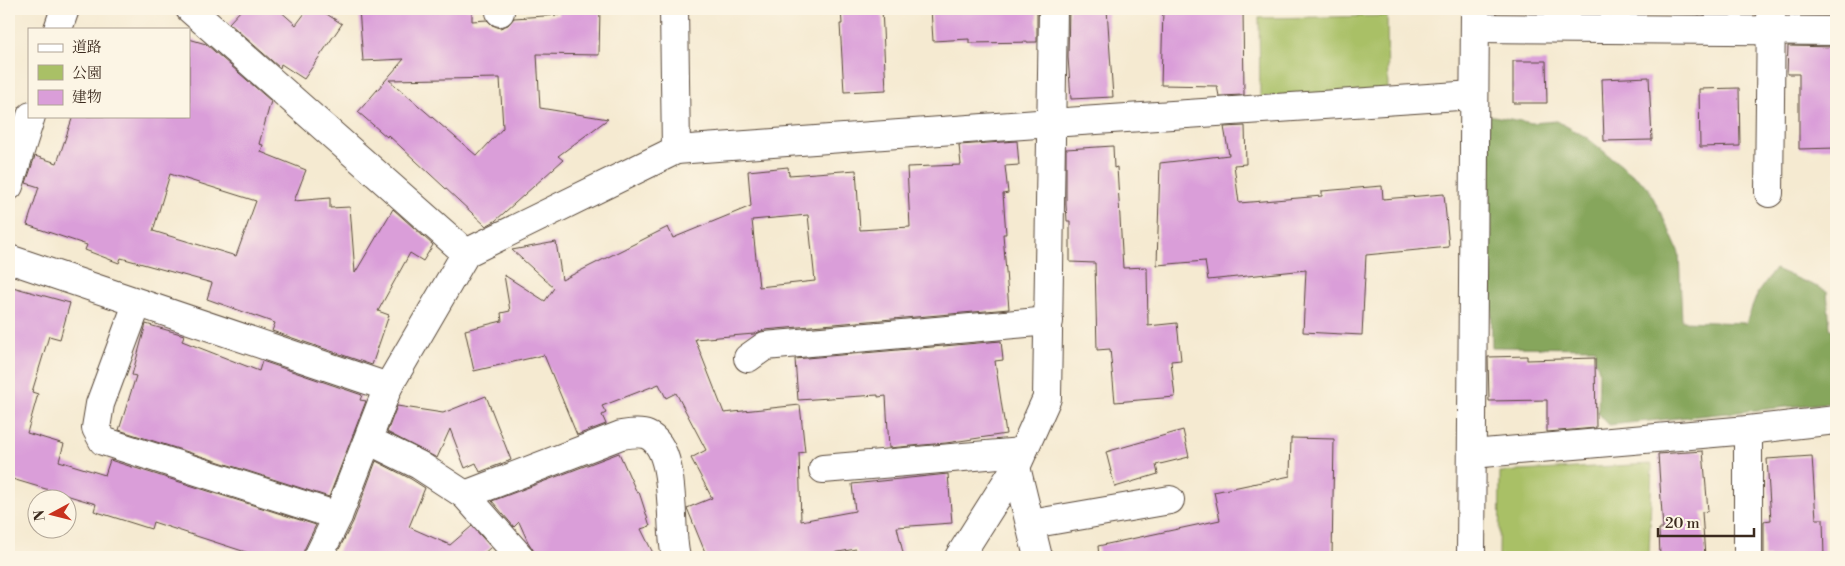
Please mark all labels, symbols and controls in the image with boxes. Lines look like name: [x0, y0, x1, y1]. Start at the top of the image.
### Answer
legend: [28, 28, 190, 118]
text: 道路: [72, 38, 102, 57]
text: 公園: [72, 64, 102, 83]
text: 建物: [72, 88, 102, 107]
north arrow: [28, 488, 78, 538]
scale bar: [1658, 506, 1754, 538]
text: N: [30, 509, 50, 522]
text: 20 m: [1665, 514, 1700, 533]

